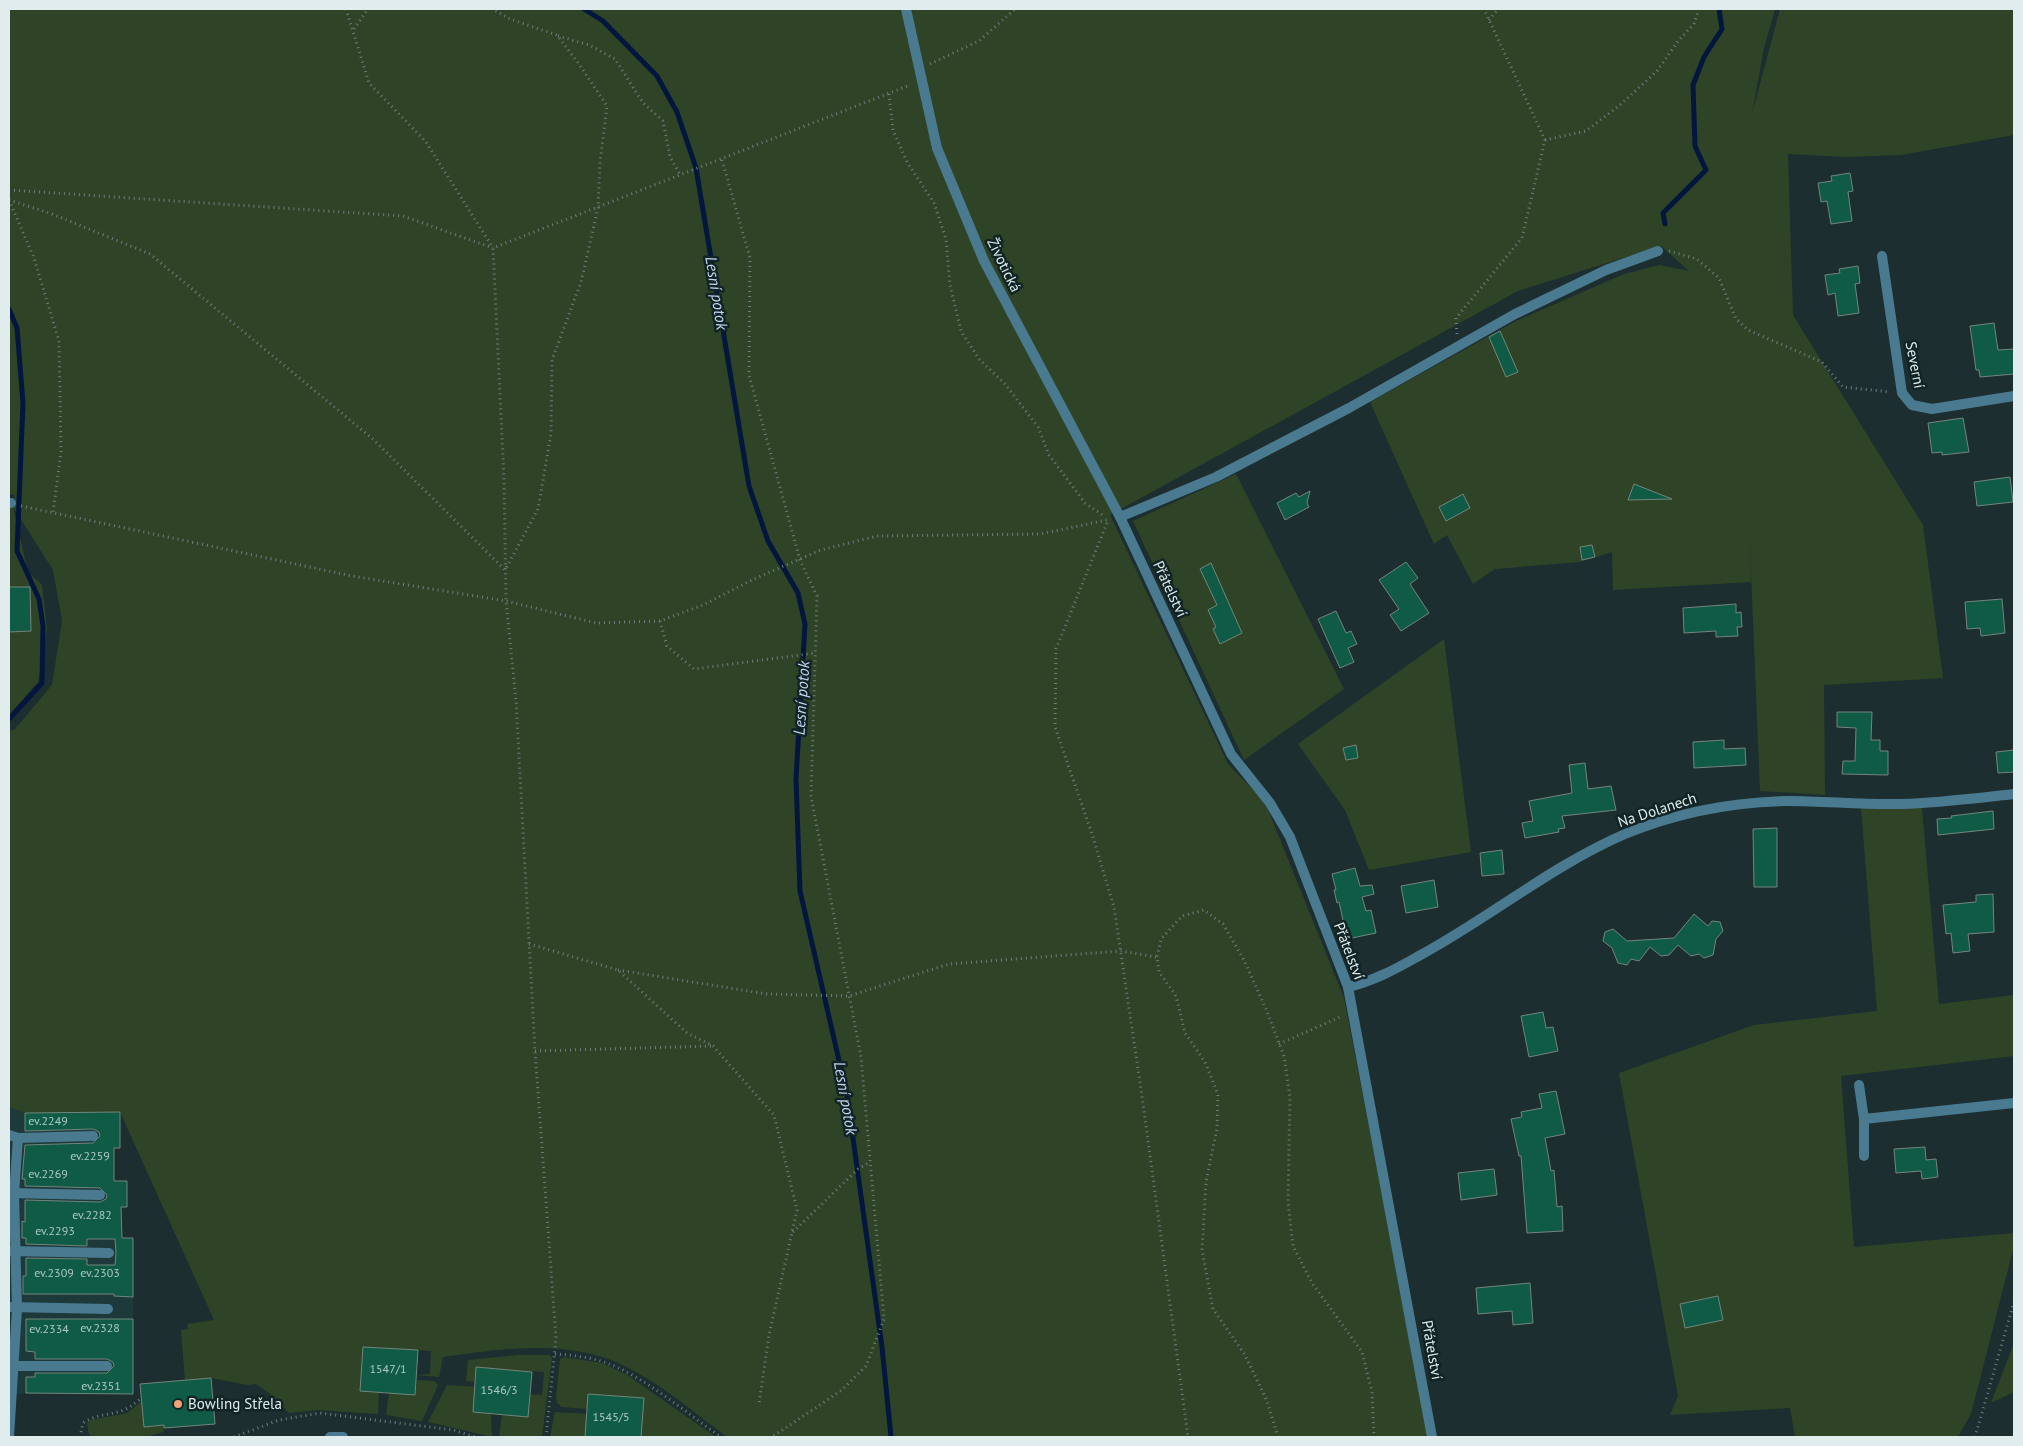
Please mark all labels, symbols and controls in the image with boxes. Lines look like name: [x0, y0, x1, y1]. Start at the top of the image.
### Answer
street label: Životická: [983, 235, 1026, 295]
water label: Lesní potok: [701, 255, 733, 332]
street label: Severní: [1902, 340, 1929, 390]
street label: Přátelství: [1149, 558, 1192, 620]
water label: Lesní potok: [788, 660, 814, 736]
street label: Na Dolanech: [1615, 788, 1699, 831]
street label: Přátelství: [1330, 919, 1369, 982]
water label: Lesní potok: [830, 1060, 862, 1137]
house number: ev.2249: [28, 1113, 68, 1128]
house number: ev.2259: [70, 1148, 110, 1163]
house number: ev.2269: [28, 1166, 68, 1181]
house number: ev.2282: [72, 1207, 112, 1222]
house number: ev.2293: [35, 1223, 75, 1238]
house number: ev.2309: [34, 1265, 74, 1280]
house number: ev.2303: [80, 1265, 120, 1280]
street label: Přátelství: [1418, 1319, 1447, 1381]
house number: ev.2328: [80, 1320, 120, 1335]
house number: ev.2334: [29, 1321, 69, 1336]
house number: 1547/1: [370, 1361, 406, 1376]
house number: ev.2351: [81, 1378, 121, 1393]
house number: 1546/3: [481, 1382, 517, 1397]
place label: Bowling Střela: [188, 1394, 282, 1413]
marker: Bowling Střela: [172, 1398, 184, 1410]
house number: 1545/5: [593, 1409, 629, 1424]

